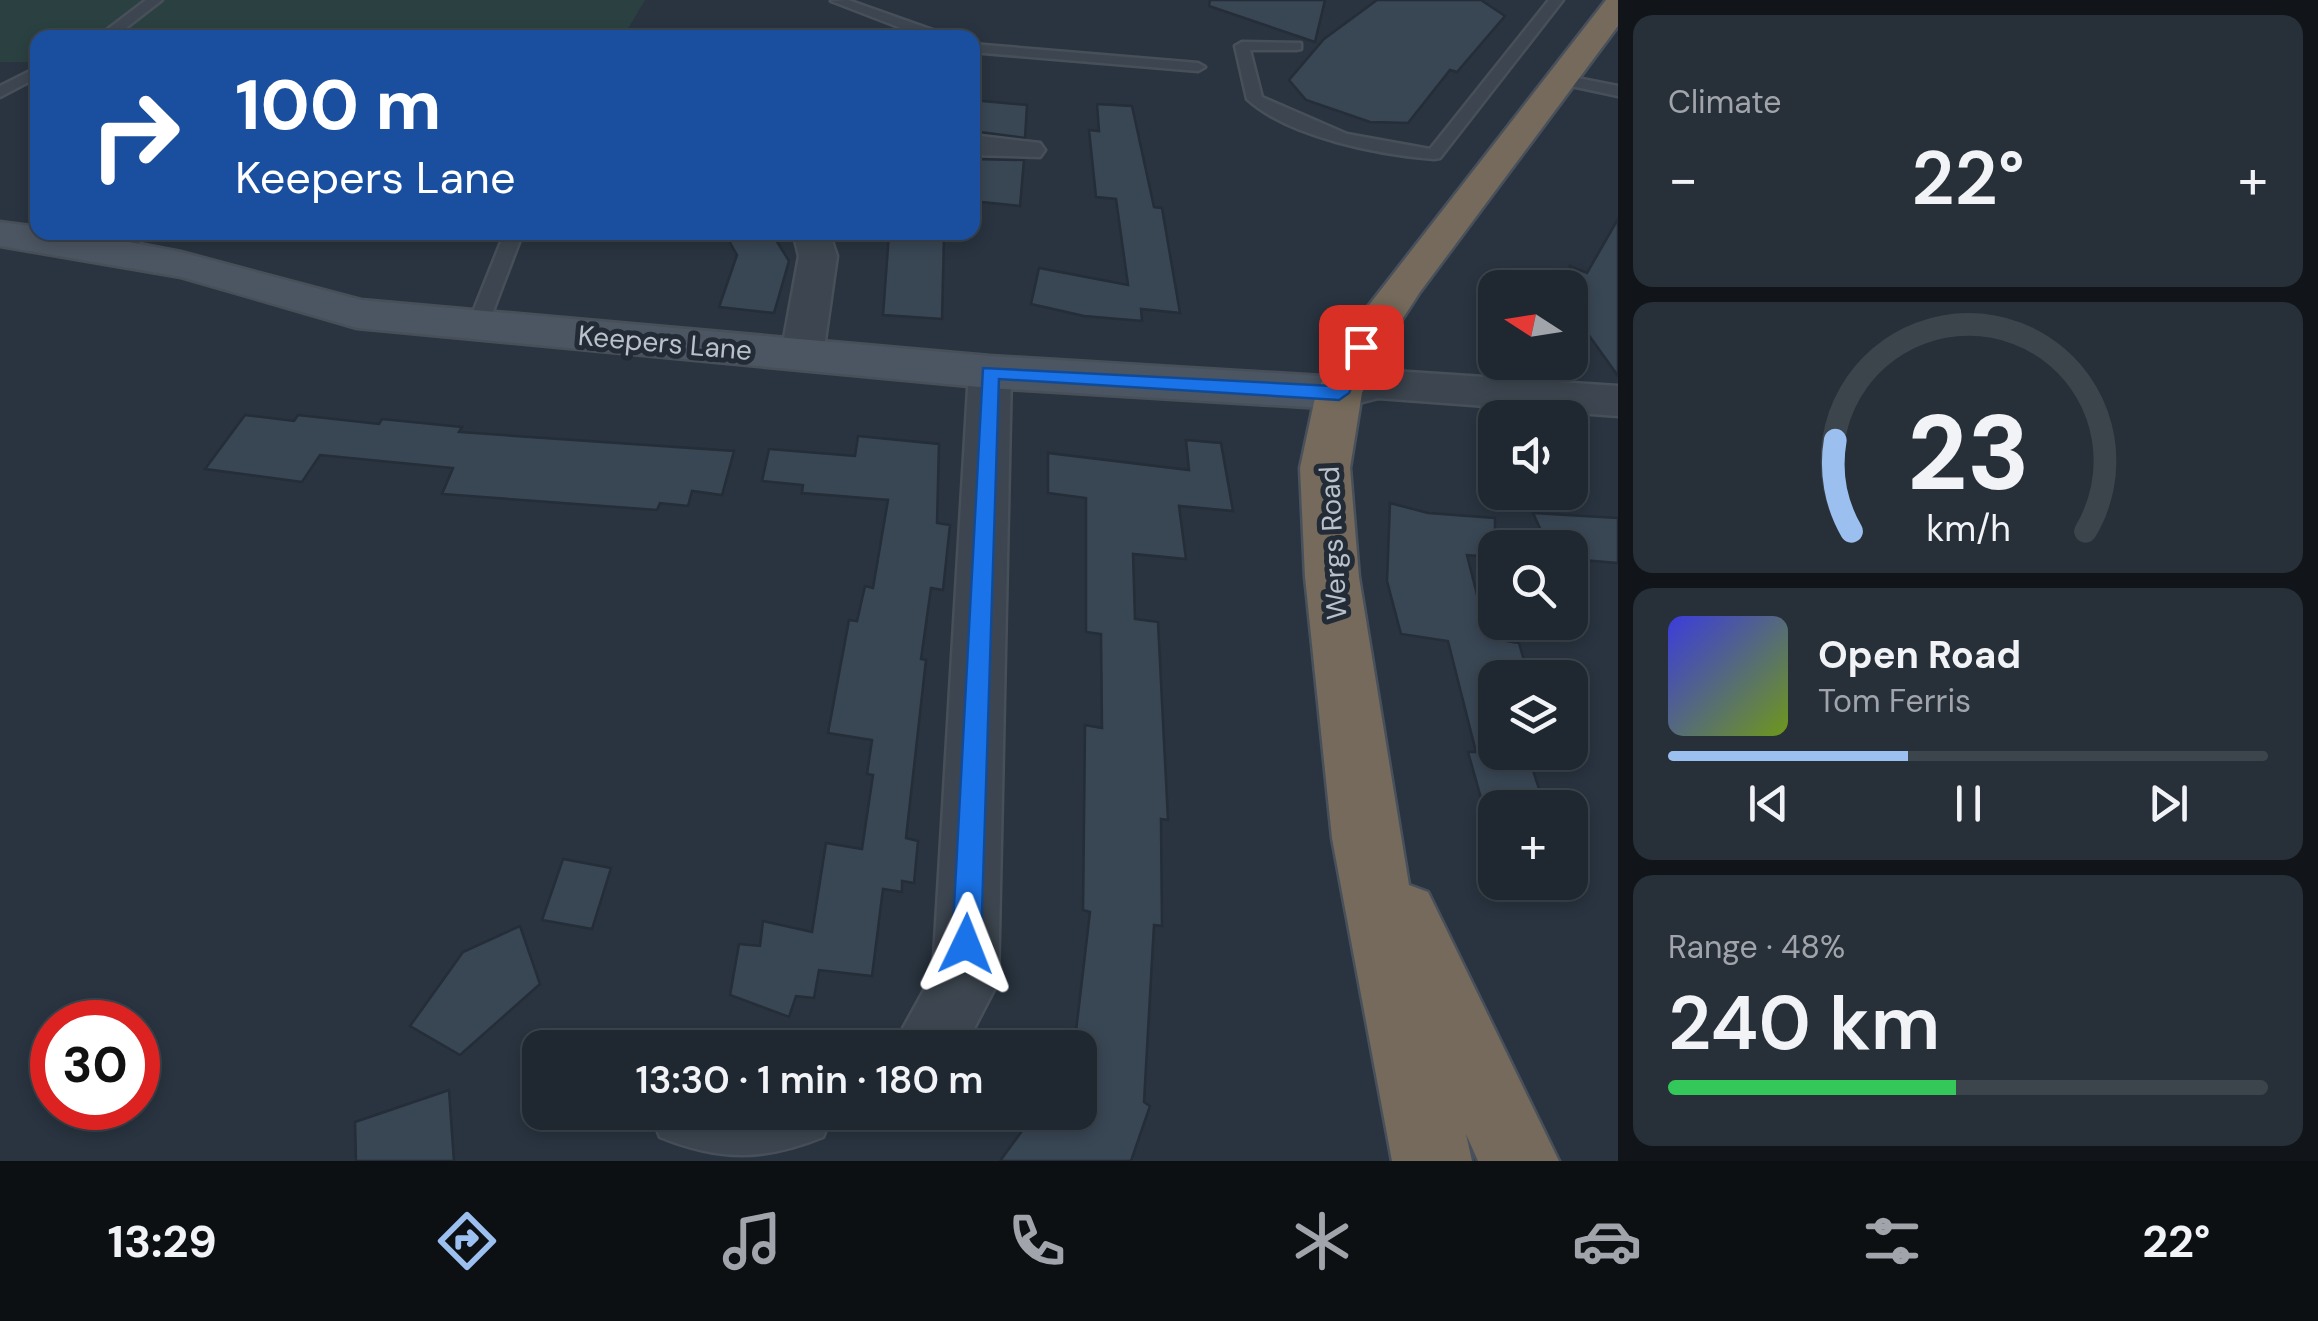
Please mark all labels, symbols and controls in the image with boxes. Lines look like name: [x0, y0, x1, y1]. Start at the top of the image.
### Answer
text: 100 m: [235, 60, 441, 151]
icon: right: [70, 70, 200, 200]
text: Climate: [1668, 81, 1782, 123]
text: 22°: [1911, 130, 2025, 227]
text: −: [1668, 143, 1698, 215]
text: +: [2238, 143, 2268, 215]
text: Keepers Lane: [235, 148, 515, 207]
north arrow: [1478, 270, 1588, 380]
map controls: [1478, 270, 1588, 900]
pin: [1319, 305, 1404, 390]
street label: Keepers Lane: [576, 317, 754, 369]
icon: arrive: [1334, 320, 1389, 375]
text: 23: [1907, 386, 2029, 521]
button: sound: [1478, 400, 1588, 510]
street label: Wergs Road: [1310, 465, 1356, 621]
text: km/h: [1926, 506, 2010, 552]
button: search: [1478, 530, 1588, 640]
text: Open Road: [1818, 630, 2021, 680]
button: layers: [1478, 660, 1588, 770]
text: Tom Ferris: [1818, 680, 1971, 722]
icon: previous: [1741, 776, 1796, 831]
icon: pause: [1941, 776, 1996, 831]
icon: next: [2141, 776, 2196, 831]
button: +: [1478, 790, 1588, 900]
position arrow: [914, 892, 1018, 996]
text: Range · 48%: [1668, 926, 1845, 968]
text: 240 km: [1668, 975, 1940, 1072]
speed limit sign: 30: [30, 1000, 160, 1130]
text: 13:30 · 1 min · 180 m: [635, 1055, 984, 1105]
icon: directions: [432, 1206, 502, 1276]
icon: music: [717, 1206, 787, 1276]
icon: phone: [1002, 1206, 1072, 1276]
icon: climate: [1287, 1206, 1357, 1276]
icon: car: [1572, 1206, 1642, 1276]
icon: filters: [1857, 1206, 1927, 1276]
text: 13:29: [108, 1212, 217, 1271]
text: 22°: [2142, 1212, 2210, 1271]

